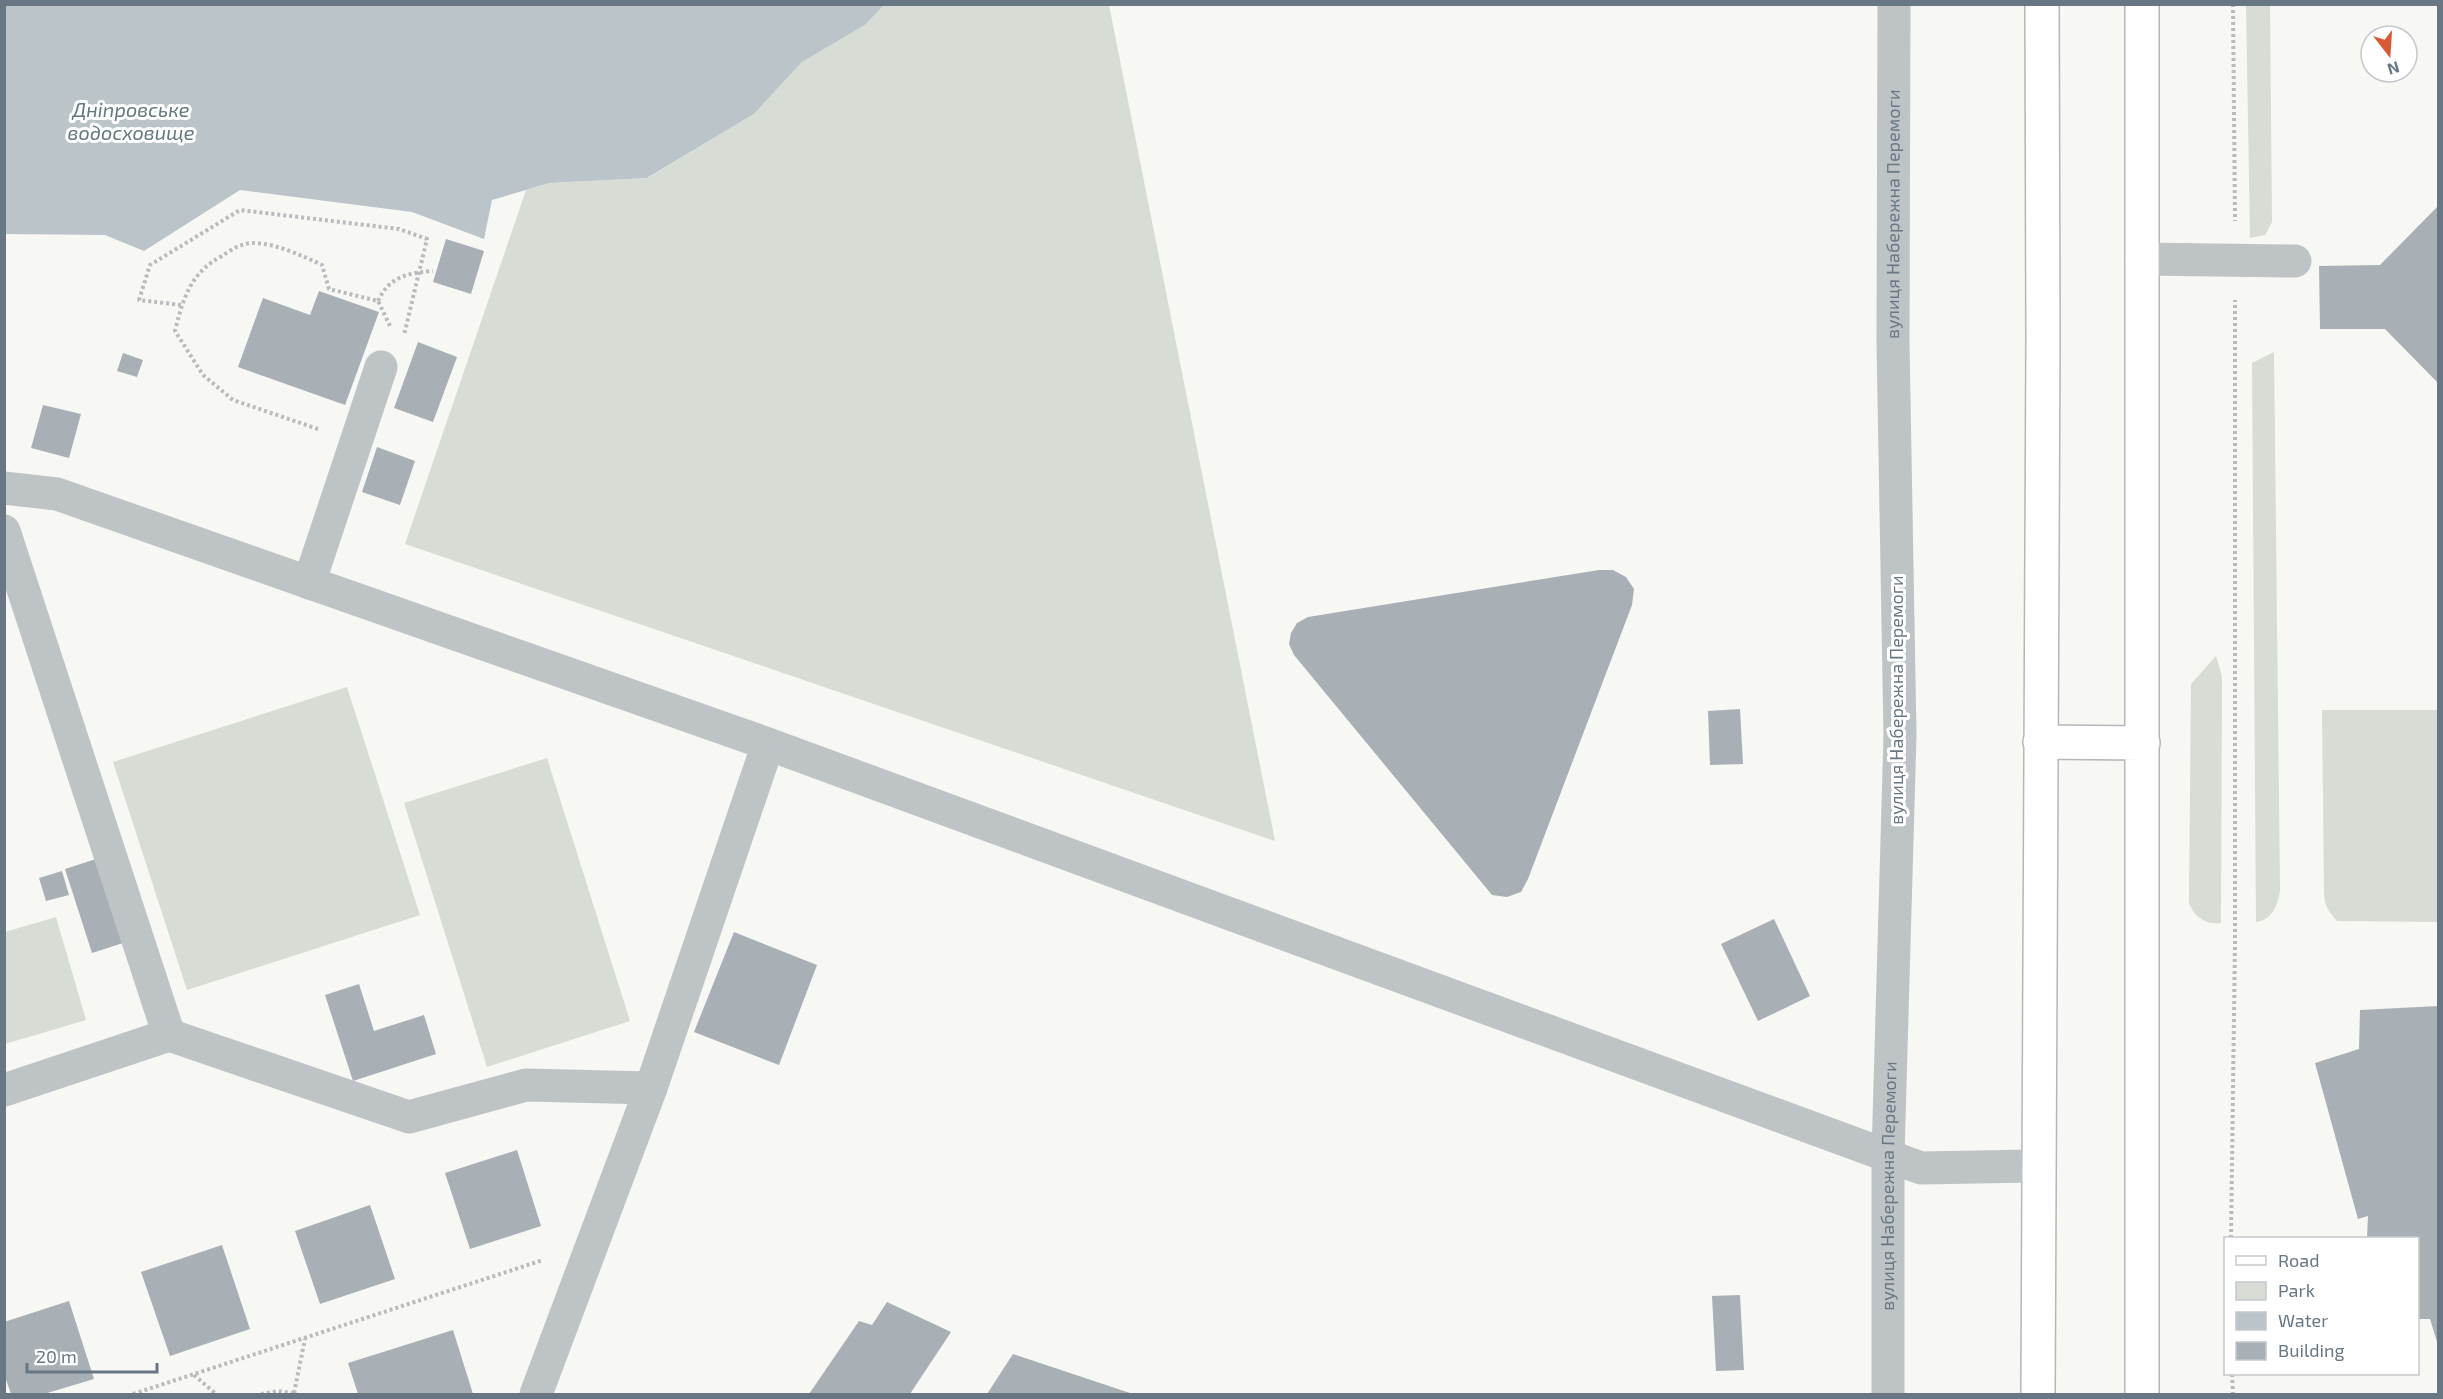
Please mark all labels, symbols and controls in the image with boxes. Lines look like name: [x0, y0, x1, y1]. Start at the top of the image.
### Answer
north arrow: [2359, 24, 2419, 84]
text: N: [2385, 58, 2402, 80]
street label: вулиця Набережна Перемоги: [1881, 89, 1904, 339]
water label: Дніпровське водосховище: [68, 97, 195, 144]
street label: вулиця Набережна Перемоги: [1885, 575, 1907, 825]
street label: вулиця Набережна Перемоги: [1876, 1061, 1901, 1311]
legend: [2224, 1237, 2419, 1375]
text: Road: [2278, 1249, 2319, 1271]
text: Park: [2278, 1279, 2315, 1301]
text: Water: [2278, 1309, 2328, 1331]
scale bar: [27, 1336, 158, 1374]
text: Building: [2278, 1339, 2345, 1361]
text: 20 m: [36, 1345, 77, 1367]

